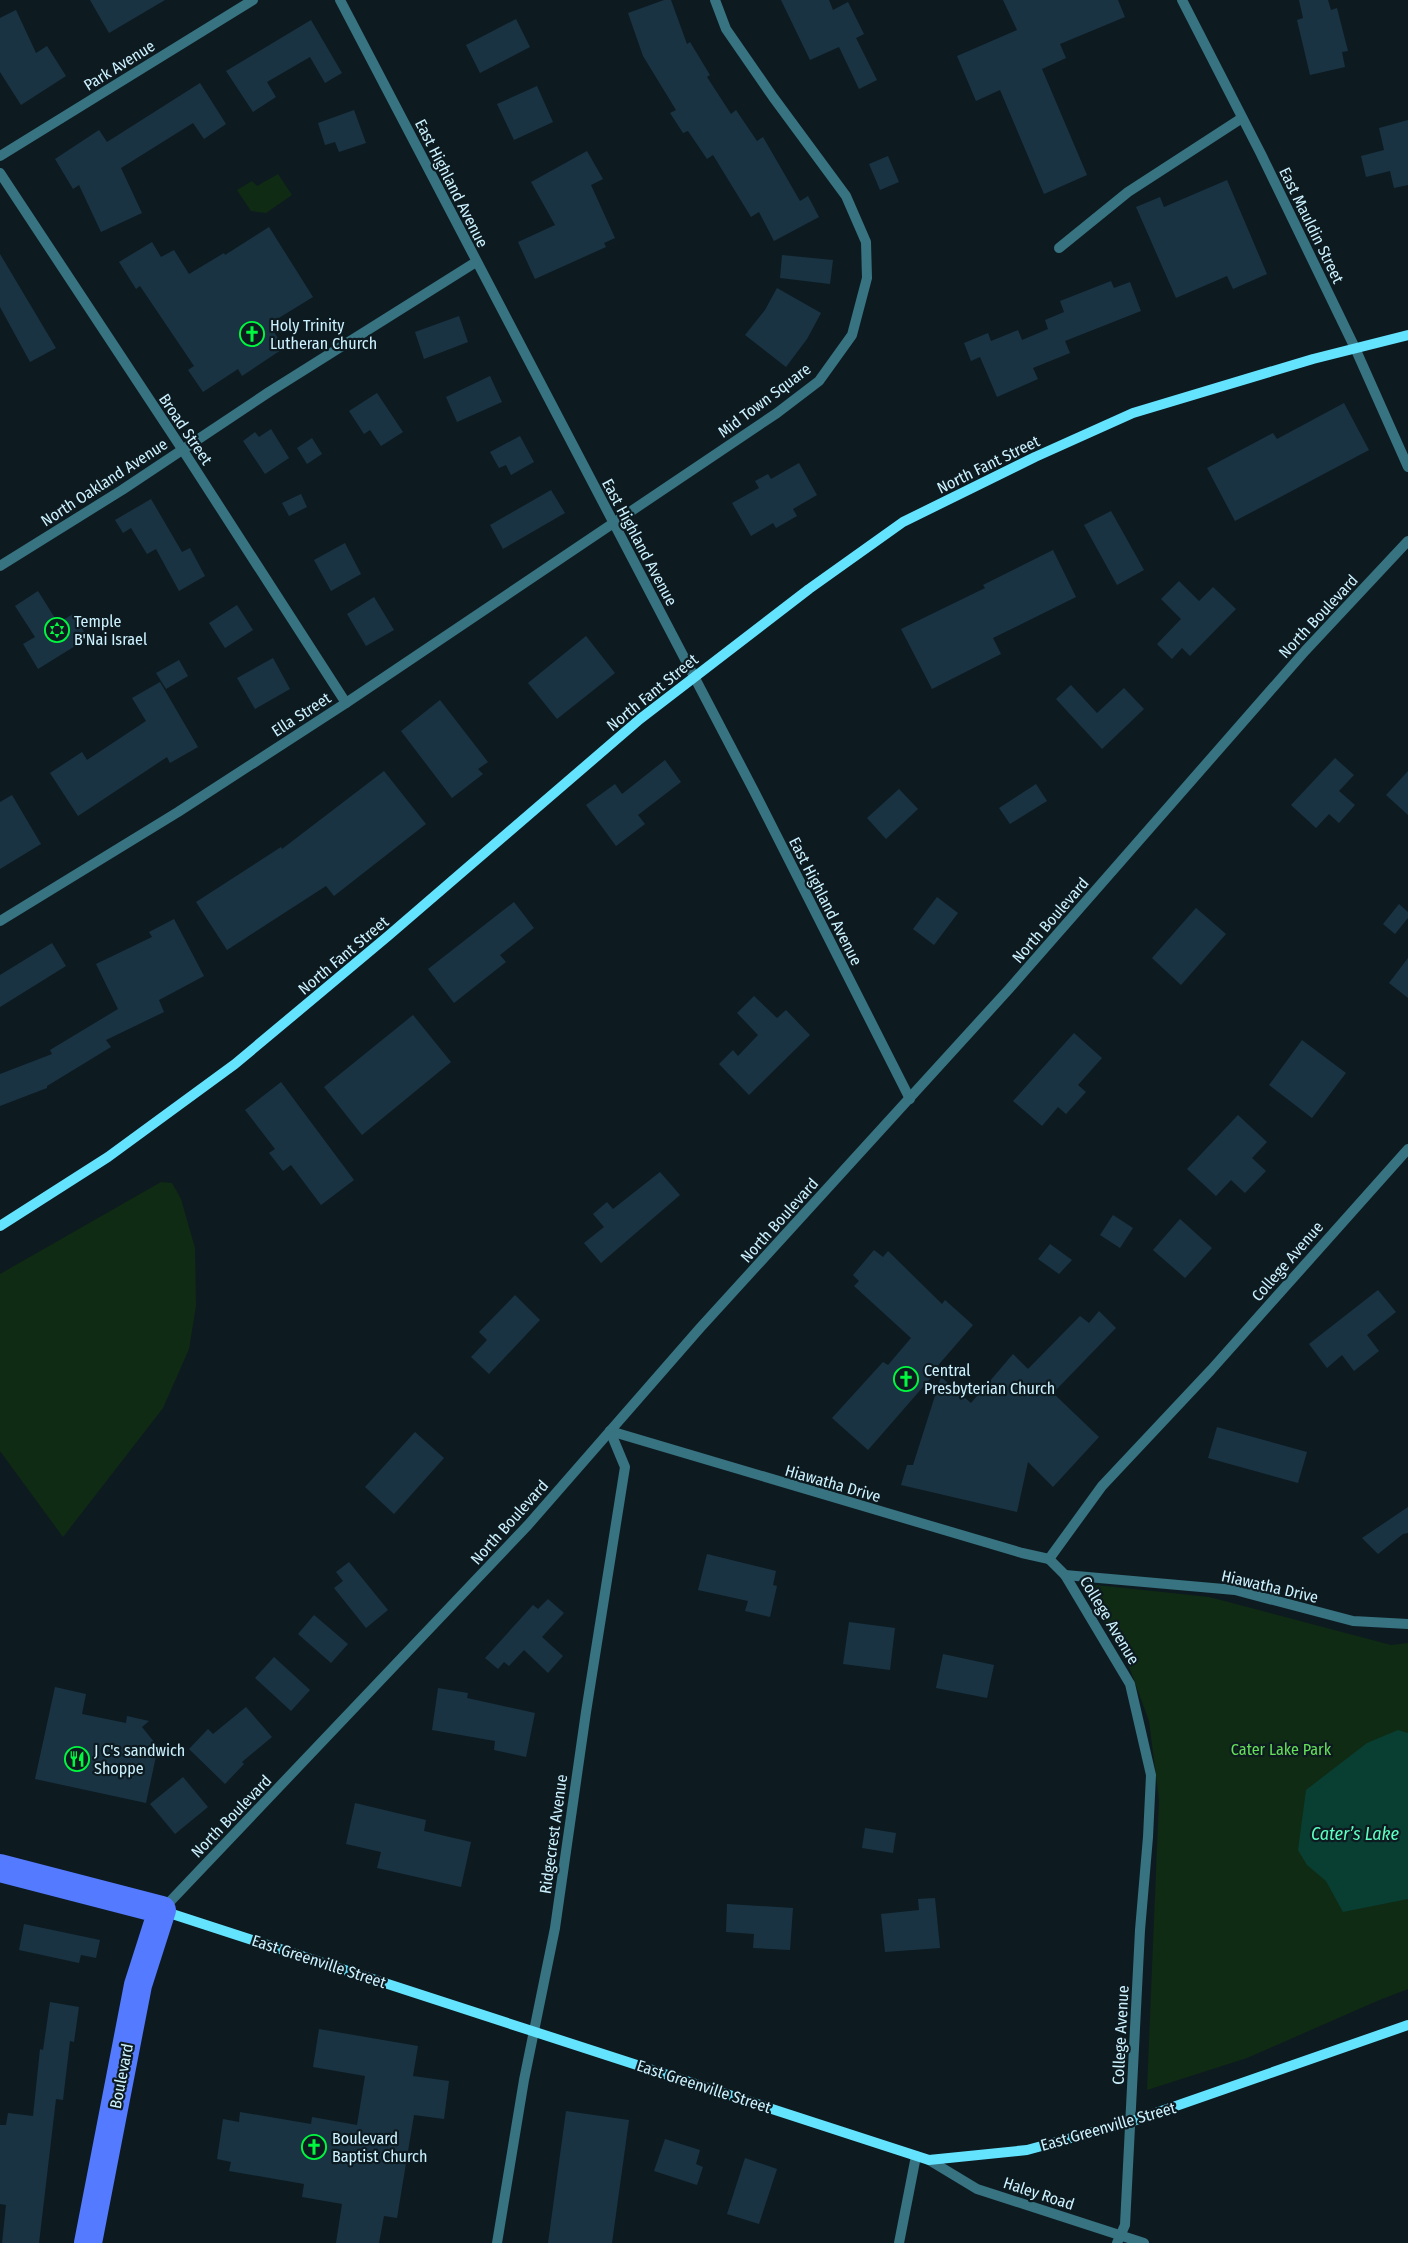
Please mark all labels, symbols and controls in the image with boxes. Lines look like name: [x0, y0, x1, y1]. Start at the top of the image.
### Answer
street label: Park Avenue: [80, 36, 158, 95]
street label: East Highland Avenue: [411, 116, 492, 251]
street label: East Mauldin Street: [1275, 164, 1348, 287]
place label: Holy Trinity Lutheran Church: [270, 316, 377, 353]
church icon: Holy Trinity Lutheran Church: [239, 321, 265, 347]
street label: Mid Town Square: [714, 359, 814, 441]
street label: Broad Street: [155, 390, 217, 469]
street label: North Fant Street: [934, 431, 1043, 497]
street label: North Oakland Avenue: [37, 434, 171, 530]
street label: East Highland Avenue: [598, 475, 681, 609]
street label: North Boulevard: [1275, 571, 1362, 662]
place label: Temple B'Nai Israel: [74, 612, 147, 649]
synagogue icon: Temple B'Nai Israel: [44, 617, 70, 643]
street label: North Fant Street: [603, 649, 702, 735]
street label: Ella Street: [268, 688, 335, 741]
street label: East Highland Avenue: [785, 834, 866, 969]
street label: North Boulevard: [1008, 874, 1093, 967]
street label: North Fant Street: [294, 912, 393, 999]
street label: North Boulevard: [736, 1174, 822, 1266]
street label: College Avenue: [1248, 1217, 1327, 1305]
place label: Central Presbyterian Church: [924, 1361, 1055, 1398]
church icon: Central Presbyterian Church: [893, 1366, 919, 1392]
street label: Hiawatha Drive: [783, 1461, 883, 1506]
street label: North Boulevard: [466, 1476, 552, 1568]
street label: Hiawatha Drive: [1220, 1566, 1320, 1607]
street label: College Avenue: [1076, 1573, 1143, 1668]
park label: Cater Lake Park: [1231, 1740, 1332, 1759]
place label: J C's sandwich Shoppe: [94, 1741, 185, 1778]
restaurant icon: J C's sandwich Shoppe: [64, 1746, 90, 1772]
street label: North Boulevard: [187, 1771, 275, 1861]
street label: Ridgecrest Avenue: [536, 1773, 571, 1895]
water label: Cater’s Lake: [1311, 1823, 1400, 1845]
street label: East Greenville Street: [249, 1931, 389, 1992]
street label: College Avenue: [1108, 1985, 1133, 2085]
street label: Boulevard: [106, 2042, 137, 2110]
street label: East Greenville Street: [634, 2056, 774, 2117]
street label: East Greenville Street: [1038, 2098, 1179, 2155]
place label: Boulevard Baptist Church: [332, 2129, 427, 2166]
church icon: Boulevard Baptist Church: [301, 2134, 327, 2160]
street label: Haley Road: [1001, 2173, 1077, 2214]

